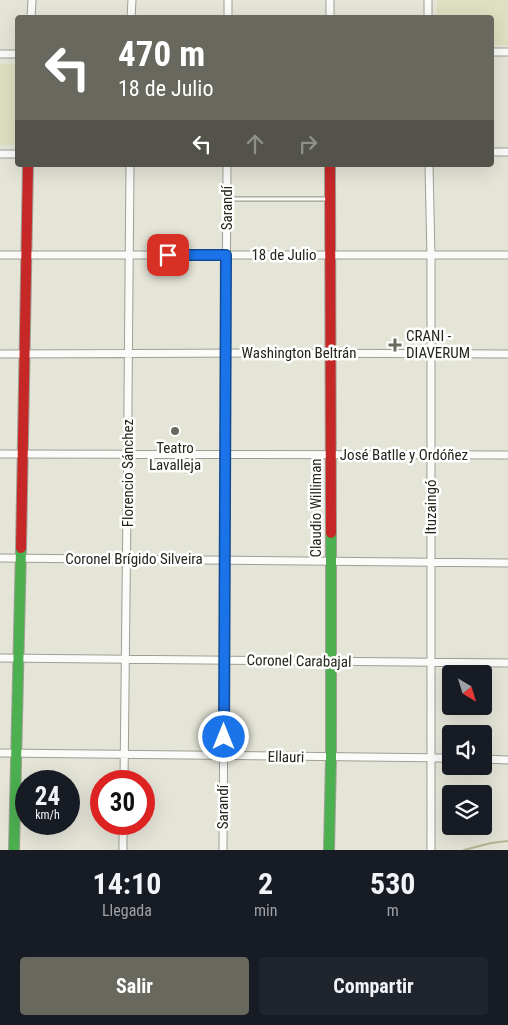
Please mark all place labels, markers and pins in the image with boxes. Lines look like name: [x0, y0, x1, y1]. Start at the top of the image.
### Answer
pin: [147, 234, 189, 276]
place label: CRANI - DIAVERUM: [406, 327, 470, 362]
marker: CRANI - DIAVERUM: [388, 338, 402, 352]
marker: Teatro Lavalleja: [169, 425, 181, 437]
place label: Teatro Lavalleja: [149, 439, 201, 474]

